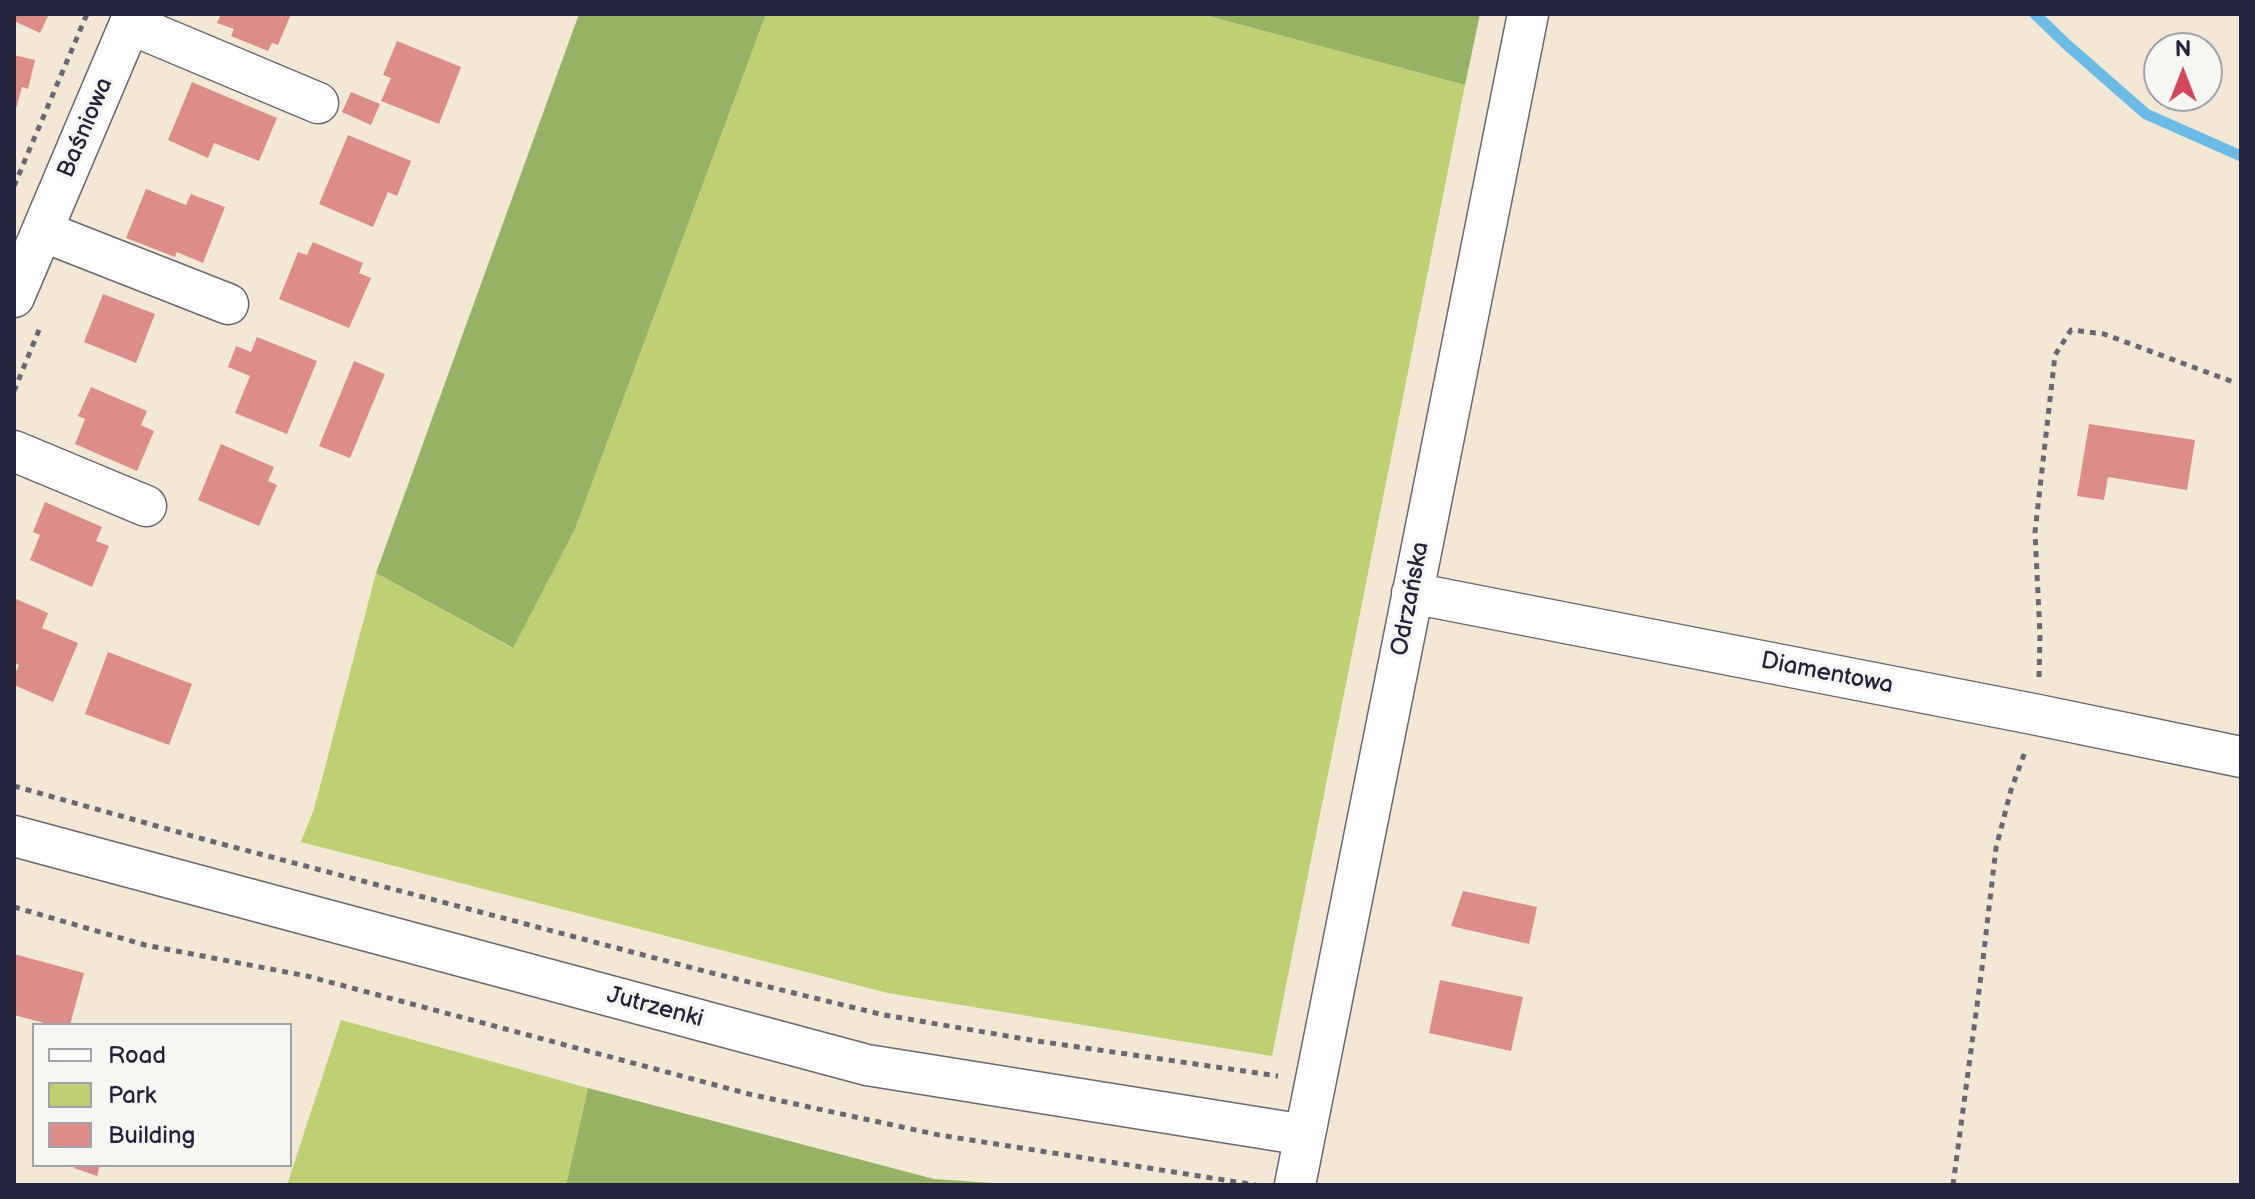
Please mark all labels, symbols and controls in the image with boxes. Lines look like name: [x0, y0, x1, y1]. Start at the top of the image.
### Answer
north arrow: [2143, 32, 2223, 112]
text: N: [2175, 36, 2191, 63]
street label: Baśniowa: [52, 74, 120, 182]
street label: Odrzańska: [1386, 540, 1436, 658]
street label: Diamentowa: [1758, 647, 1896, 701]
street label: Jutrzenki: [604, 981, 706, 1035]
legend: [32, 1023, 292, 1167]
text: Road: [108, 1041, 166, 1070]
text: Park: [108, 1081, 156, 1110]
text: Building: [108, 1121, 195, 1150]

